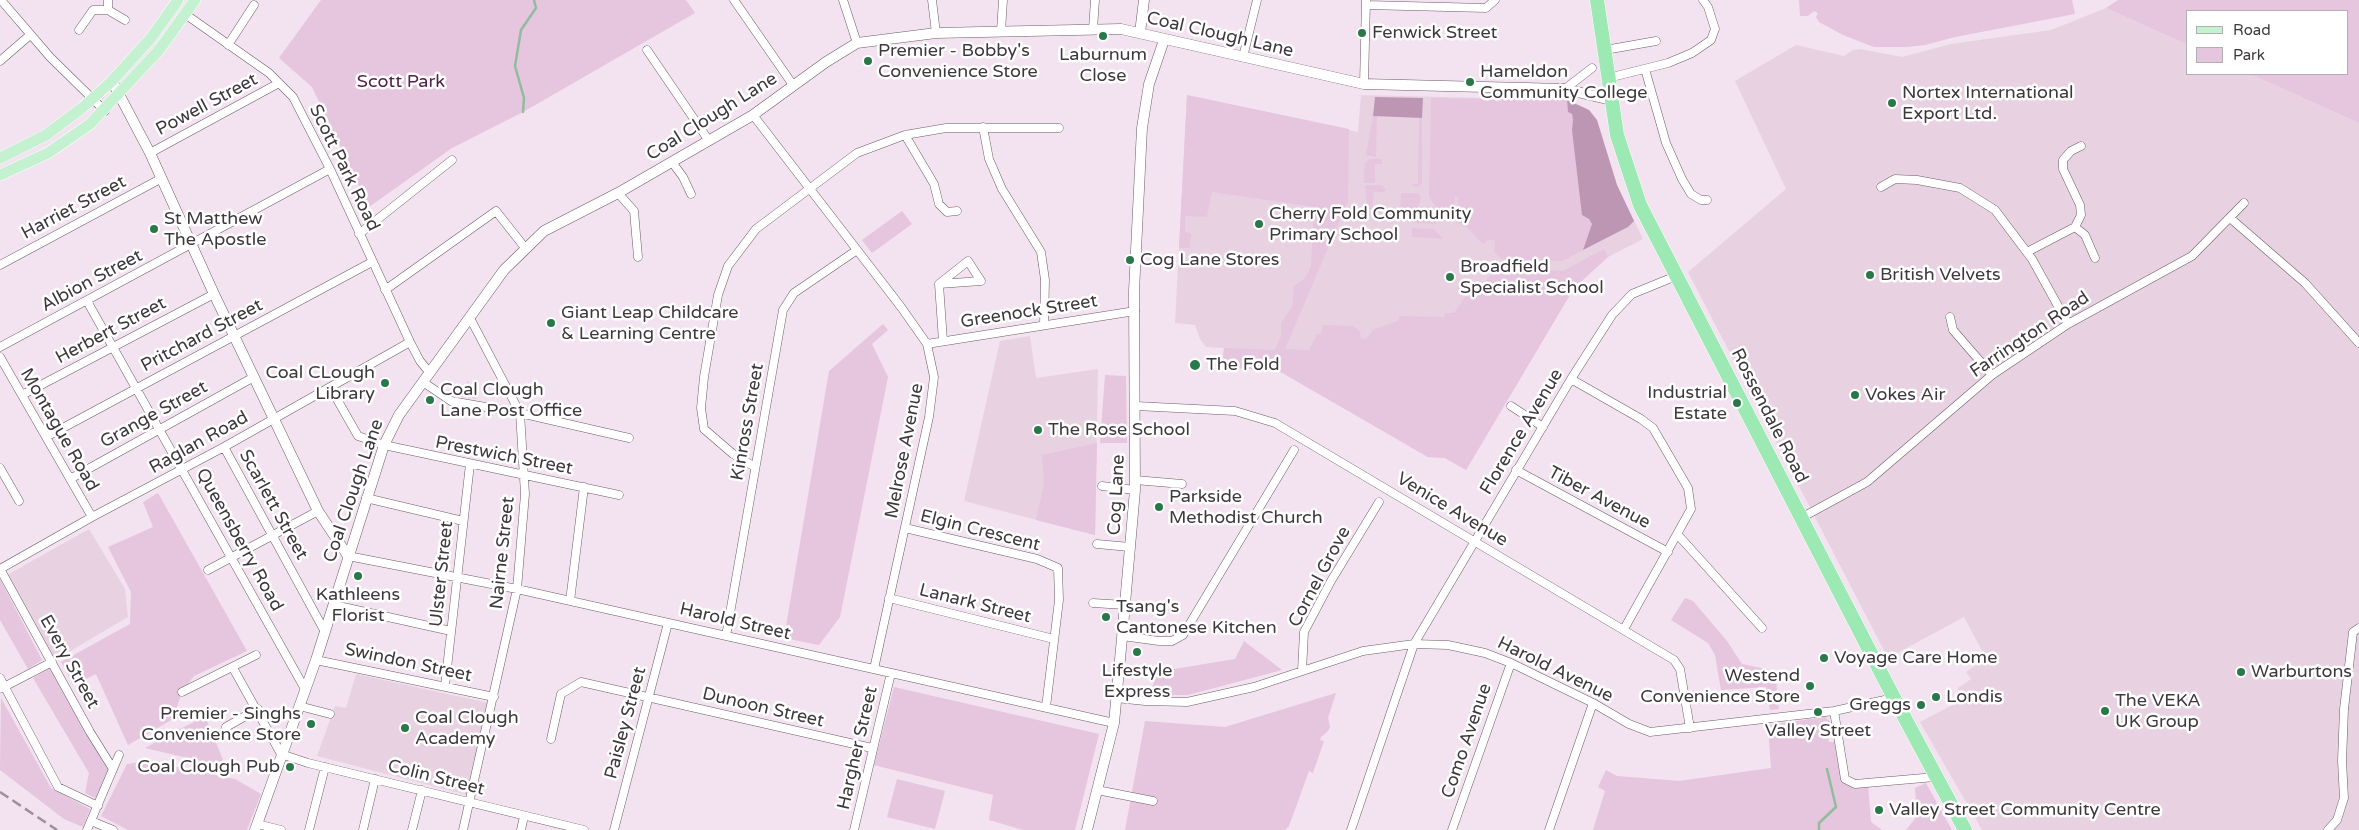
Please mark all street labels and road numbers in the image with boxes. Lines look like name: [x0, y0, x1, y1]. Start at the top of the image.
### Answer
street label: Coal Clough Lane: [1145, 8, 1295, 62]
street label: Coal Clough Lane: [643, 68, 781, 166]
street label: Powell Street: [152, 69, 262, 141]
street label: Scott Park Road: [304, 101, 384, 235]
street label: Harriet Street: [18, 171, 130, 245]
street label: Albion Street: [38, 245, 146, 317]
street label: Farrington Road: [1966, 287, 2094, 383]
street label: Greenock Street: [959, 291, 1099, 333]
street label: Herbert Street: [52, 293, 170, 369]
street label: Pritchard Street: [137, 295, 267, 377]
street label: Rossendale Road: [1726, 345, 1812, 487]
street label: Kinross Street: [727, 362, 769, 482]
street label: Montague Road: [15, 365, 103, 495]
street label: Florence Avenue: [1476, 365, 1568, 499]
street label: Grange Street: [97, 377, 211, 453]
street label: Melrose Avenue: [881, 382, 929, 520]
street label: Raglan Road: [146, 407, 252, 479]
street label: Coal Clough Lane: [319, 417, 389, 565]
street label: Prestwich Street: [433, 432, 575, 480]
street label: Scarlett Street: [234, 446, 312, 564]
street label: Cog Lane: [1104, 454, 1130, 536]
street label: Tiber Avenue: [1544, 462, 1654, 534]
street label: Queensberry Road: [191, 465, 287, 615]
street label: Venice Avenue: [1392, 468, 1512, 552]
street label: Nairne Street: [486, 496, 520, 610]
street label: Elgin Crescent: [918, 506, 1042, 556]
street label: Ulster Street: [426, 520, 458, 628]
street label: Cornel Grove: [1284, 523, 1356, 631]
street label: Lanark Street: [917, 580, 1033, 628]
street label: Harold Street: [677, 599, 793, 645]
street label: Every Street: [34, 612, 104, 712]
street label: Harold Avenue: [1494, 633, 1616, 707]
street label: Swindon Street: [342, 639, 474, 687]
street label: Paisley Street: [601, 665, 651, 781]
street label: Como Avenue: [1437, 681, 1497, 801]
street label: Dunoon Street: [700, 683, 826, 733]
street label: Hargher Street: [833, 684, 883, 812]
street label: Colin Street: [385, 756, 487, 800]

